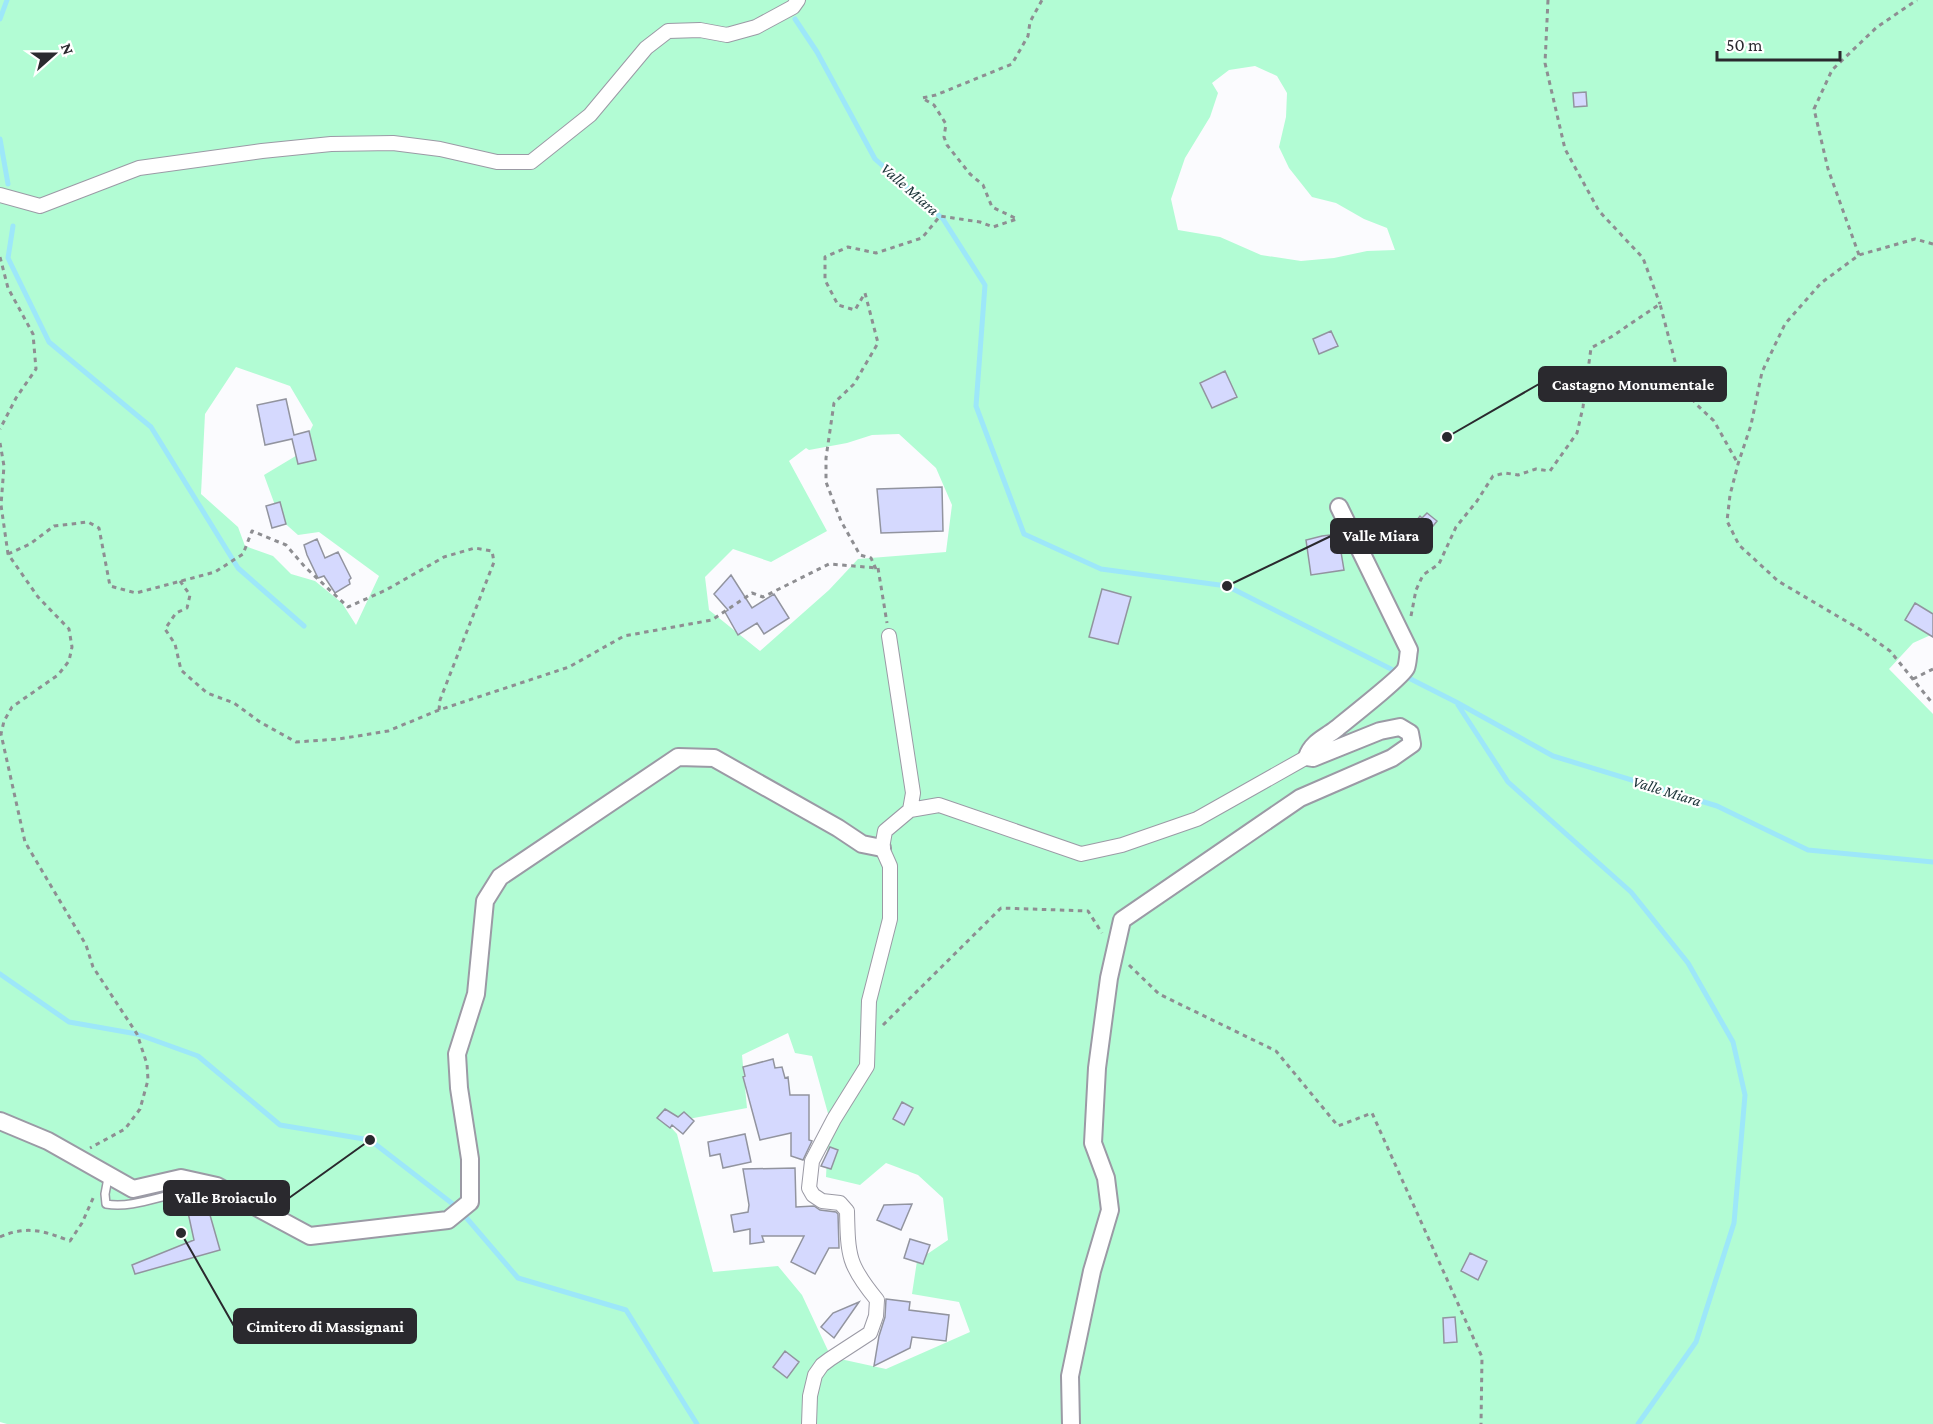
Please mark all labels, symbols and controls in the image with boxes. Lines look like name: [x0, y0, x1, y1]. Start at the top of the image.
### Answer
north arrow: [24, 24, 84, 84]
scale bar: [1717, 24, 1840, 62]
text: 50 m: [1726, 35, 1763, 55]
text: N: [58, 41, 77, 57]
water label: Valle Miara: [878, 159, 943, 219]
callout: Castagno Monumentale: [1539, 367, 1726, 401]
text: Castagno Monumentale: [1552, 376, 1715, 393]
callout: Valle Miara: [1331, 519, 1432, 553]
text: Valle Miara: [1342, 527, 1420, 544]
water label: Valle Miara: [1631, 773, 1704, 810]
callout: Valle Broiaculo: [164, 1181, 289, 1215]
text: Valle Broiaculo: [174, 1189, 277, 1206]
callout: Cimitero di Massignani: [234, 1309, 416, 1343]
text: Cimitero di Massignani: [246, 1318, 404, 1335]

